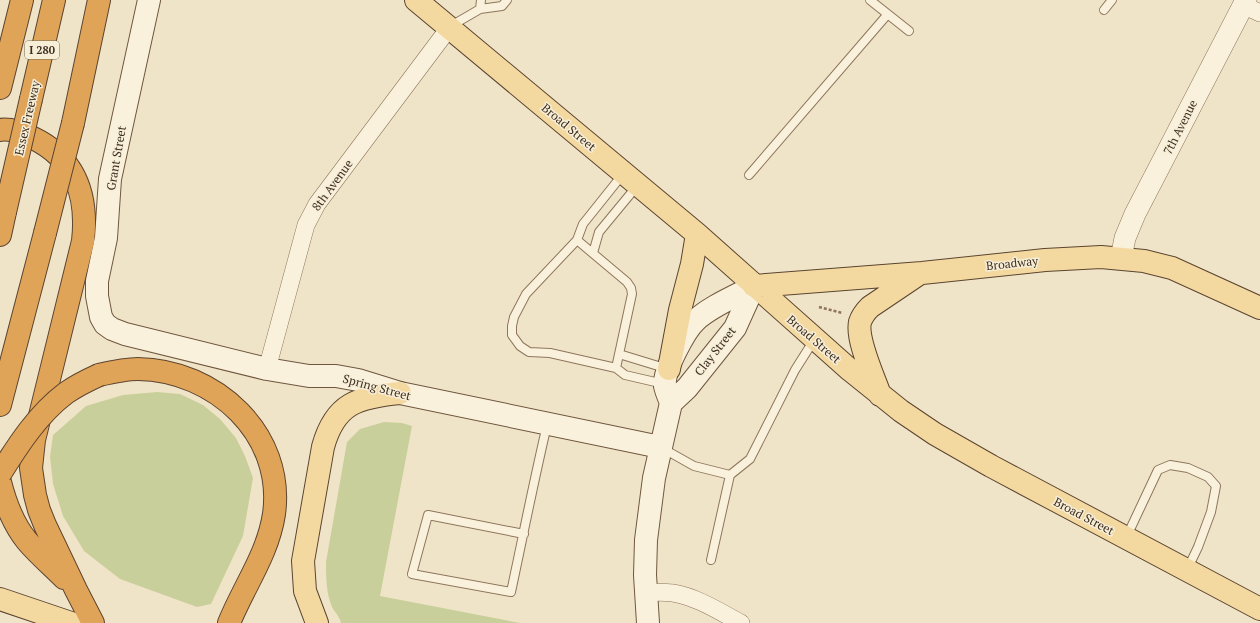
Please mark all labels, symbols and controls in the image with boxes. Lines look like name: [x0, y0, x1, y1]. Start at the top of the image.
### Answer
road number: I 280: [25, 41, 59, 59]
street label: Essex Freeway: [11, 78, 43, 157]
street label: 7th Avenue: [1160, 97, 1200, 157]
street label: Broad Street: [539, 100, 600, 154]
street label: Grant Street: [103, 124, 129, 192]
street label: 8th Avenue: [308, 156, 356, 214]
street label: Broadway: [985, 253, 1040, 273]
street label: Broad Street: [784, 312, 844, 367]
street label: Clay Street: [691, 323, 739, 379]
street label: Spring Street: [341, 371, 413, 403]
street label: Broad Street: [1051, 494, 1117, 538]

